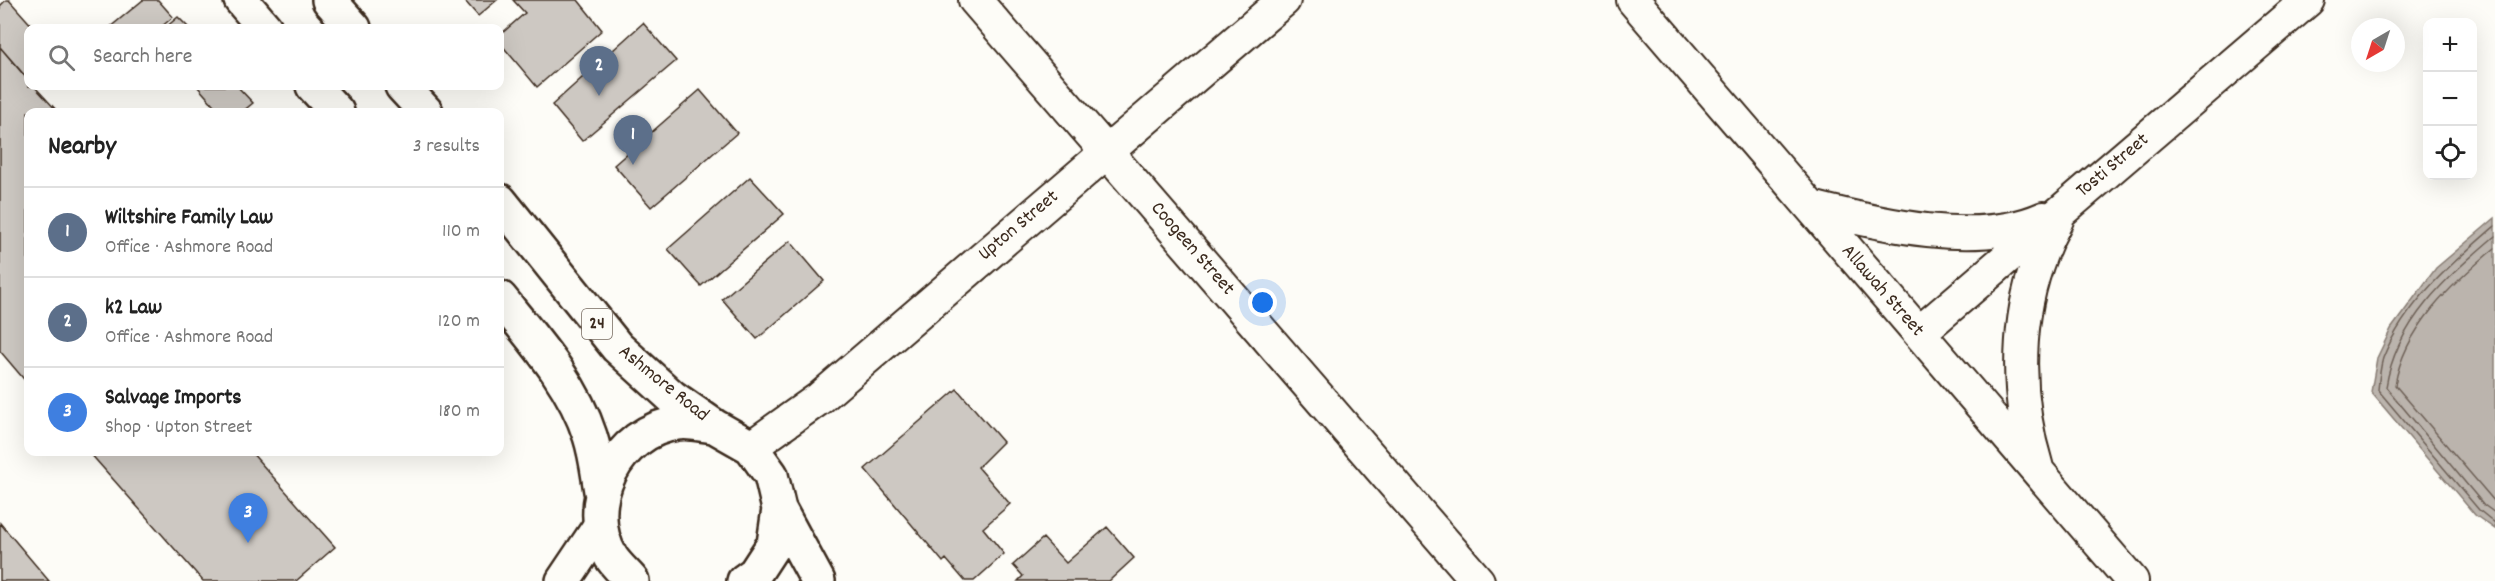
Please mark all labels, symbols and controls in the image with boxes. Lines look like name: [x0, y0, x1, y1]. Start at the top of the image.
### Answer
north arrow: [2351, 18, 2405, 72]
map controls: [2423, 18, 2477, 180]
button: +: [2423, 18, 2477, 72]
search box: [24, 24, 504, 90]
icon: search: [45, 41, 78, 74]
text: Search here: [93, 42, 192, 73]
pin: 2: [580, 46, 618, 96]
button: −: [2423, 72, 2477, 126]
pin: 1: [614, 116, 652, 165]
button: locate: [2423, 126, 2477, 180]
street label: Tosti Street: [2070, 127, 2156, 205]
text: Nearby: [48, 129, 116, 166]
text: 3 results: [413, 133, 480, 161]
street label: Upton Street: [973, 184, 1065, 268]
street label: Coogeen Street: [1143, 196, 1241, 302]
text: Wiltshire Family Law: [105, 203, 273, 234]
text: 1: [65, 218, 70, 246]
text: 110 m: [442, 218, 480, 246]
text: Office · Ashmore Road: [105, 234, 273, 262]
street label: Allawah Street: [1834, 239, 1930, 343]
your location: [1248, 288, 1277, 317]
text: k2 Law: [105, 293, 162, 324]
text: 2: [63, 308, 72, 336]
text: 120 m: [438, 308, 480, 336]
road number: 24: [582, 309, 612, 339]
text: Office · Ashmore Road: [105, 324, 273, 352]
street label: Ashmore Road: [612, 339, 714, 429]
text: Salvage Imports: [105, 383, 242, 414]
text: 3: [63, 398, 72, 426]
text: 180 m: [438, 398, 480, 426]
text: Shop · Upton Street: [105, 414, 252, 442]
pin: 3: [228, 494, 268, 543]

